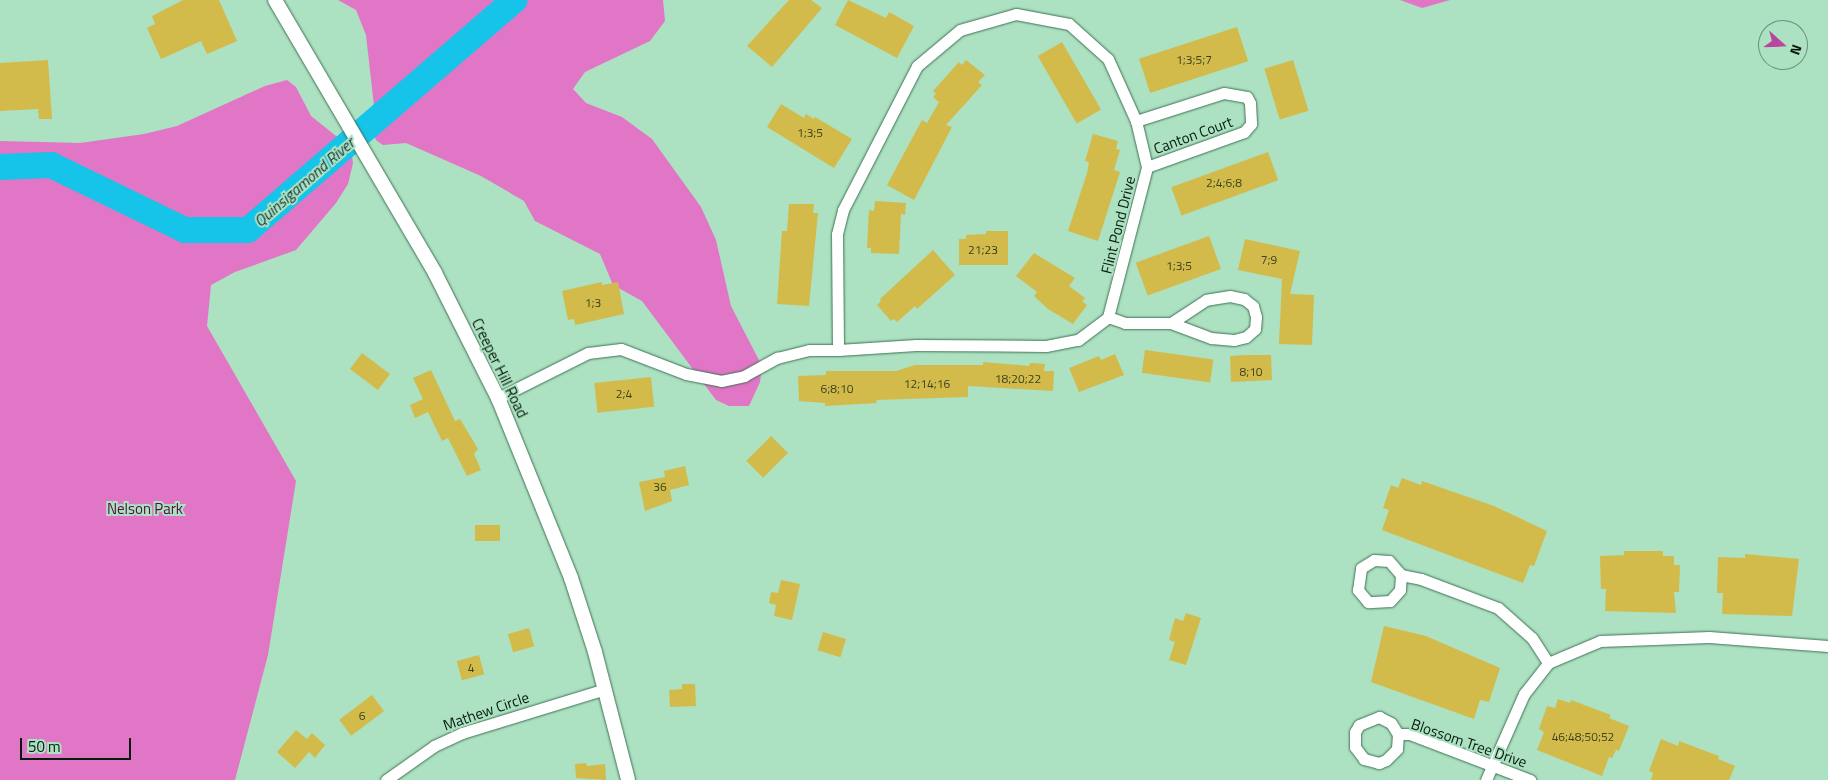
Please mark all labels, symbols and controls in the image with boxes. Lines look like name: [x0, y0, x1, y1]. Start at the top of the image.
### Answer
north arrow: [1758, 20, 1808, 70]
text: N: [1785, 42, 1808, 58]
house number: 1;3;5;7: [1176, 53, 1212, 67]
street label: Canton Court: [1151, 112, 1235, 158]
house number: 1;3;5: [797, 126, 823, 140]
water label: Quinsigamond River: [250, 133, 358, 231]
street label: Flint Pond Drive: [1097, 174, 1139, 276]
house number: 2;4;6;8: [1206, 176, 1242, 190]
house number: 21;23: [968, 243, 998, 257]
house number: 7;9: [1261, 253, 1277, 267]
house number: 1;3;5: [1166, 259, 1192, 273]
house number: 1;3: [585, 296, 601, 310]
street label: Creeper Hill Road: [468, 315, 532, 421]
house number: 8;10: [1239, 365, 1263, 379]
house number: 18;20;22: [995, 372, 1041, 386]
house number: 12;14;16: [904, 377, 950, 391]
house number: 6;8;10: [821, 382, 853, 396]
house number: 2;4: [616, 387, 632, 401]
house number: 36: [653, 480, 667, 494]
park label: Nelson Park: [107, 500, 183, 518]
house number: 4: [468, 661, 474, 675]
street label: Mathew Circle: [441, 688, 531, 734]
house number: 6: [359, 709, 365, 723]
street label: Blossom Tree Drive: [1409, 715, 1529, 771]
scale bar: [22, 728, 134, 760]
house number: 46;48;50;52: [1552, 730, 1614, 744]
text: 50 m: [28, 735, 61, 758]

